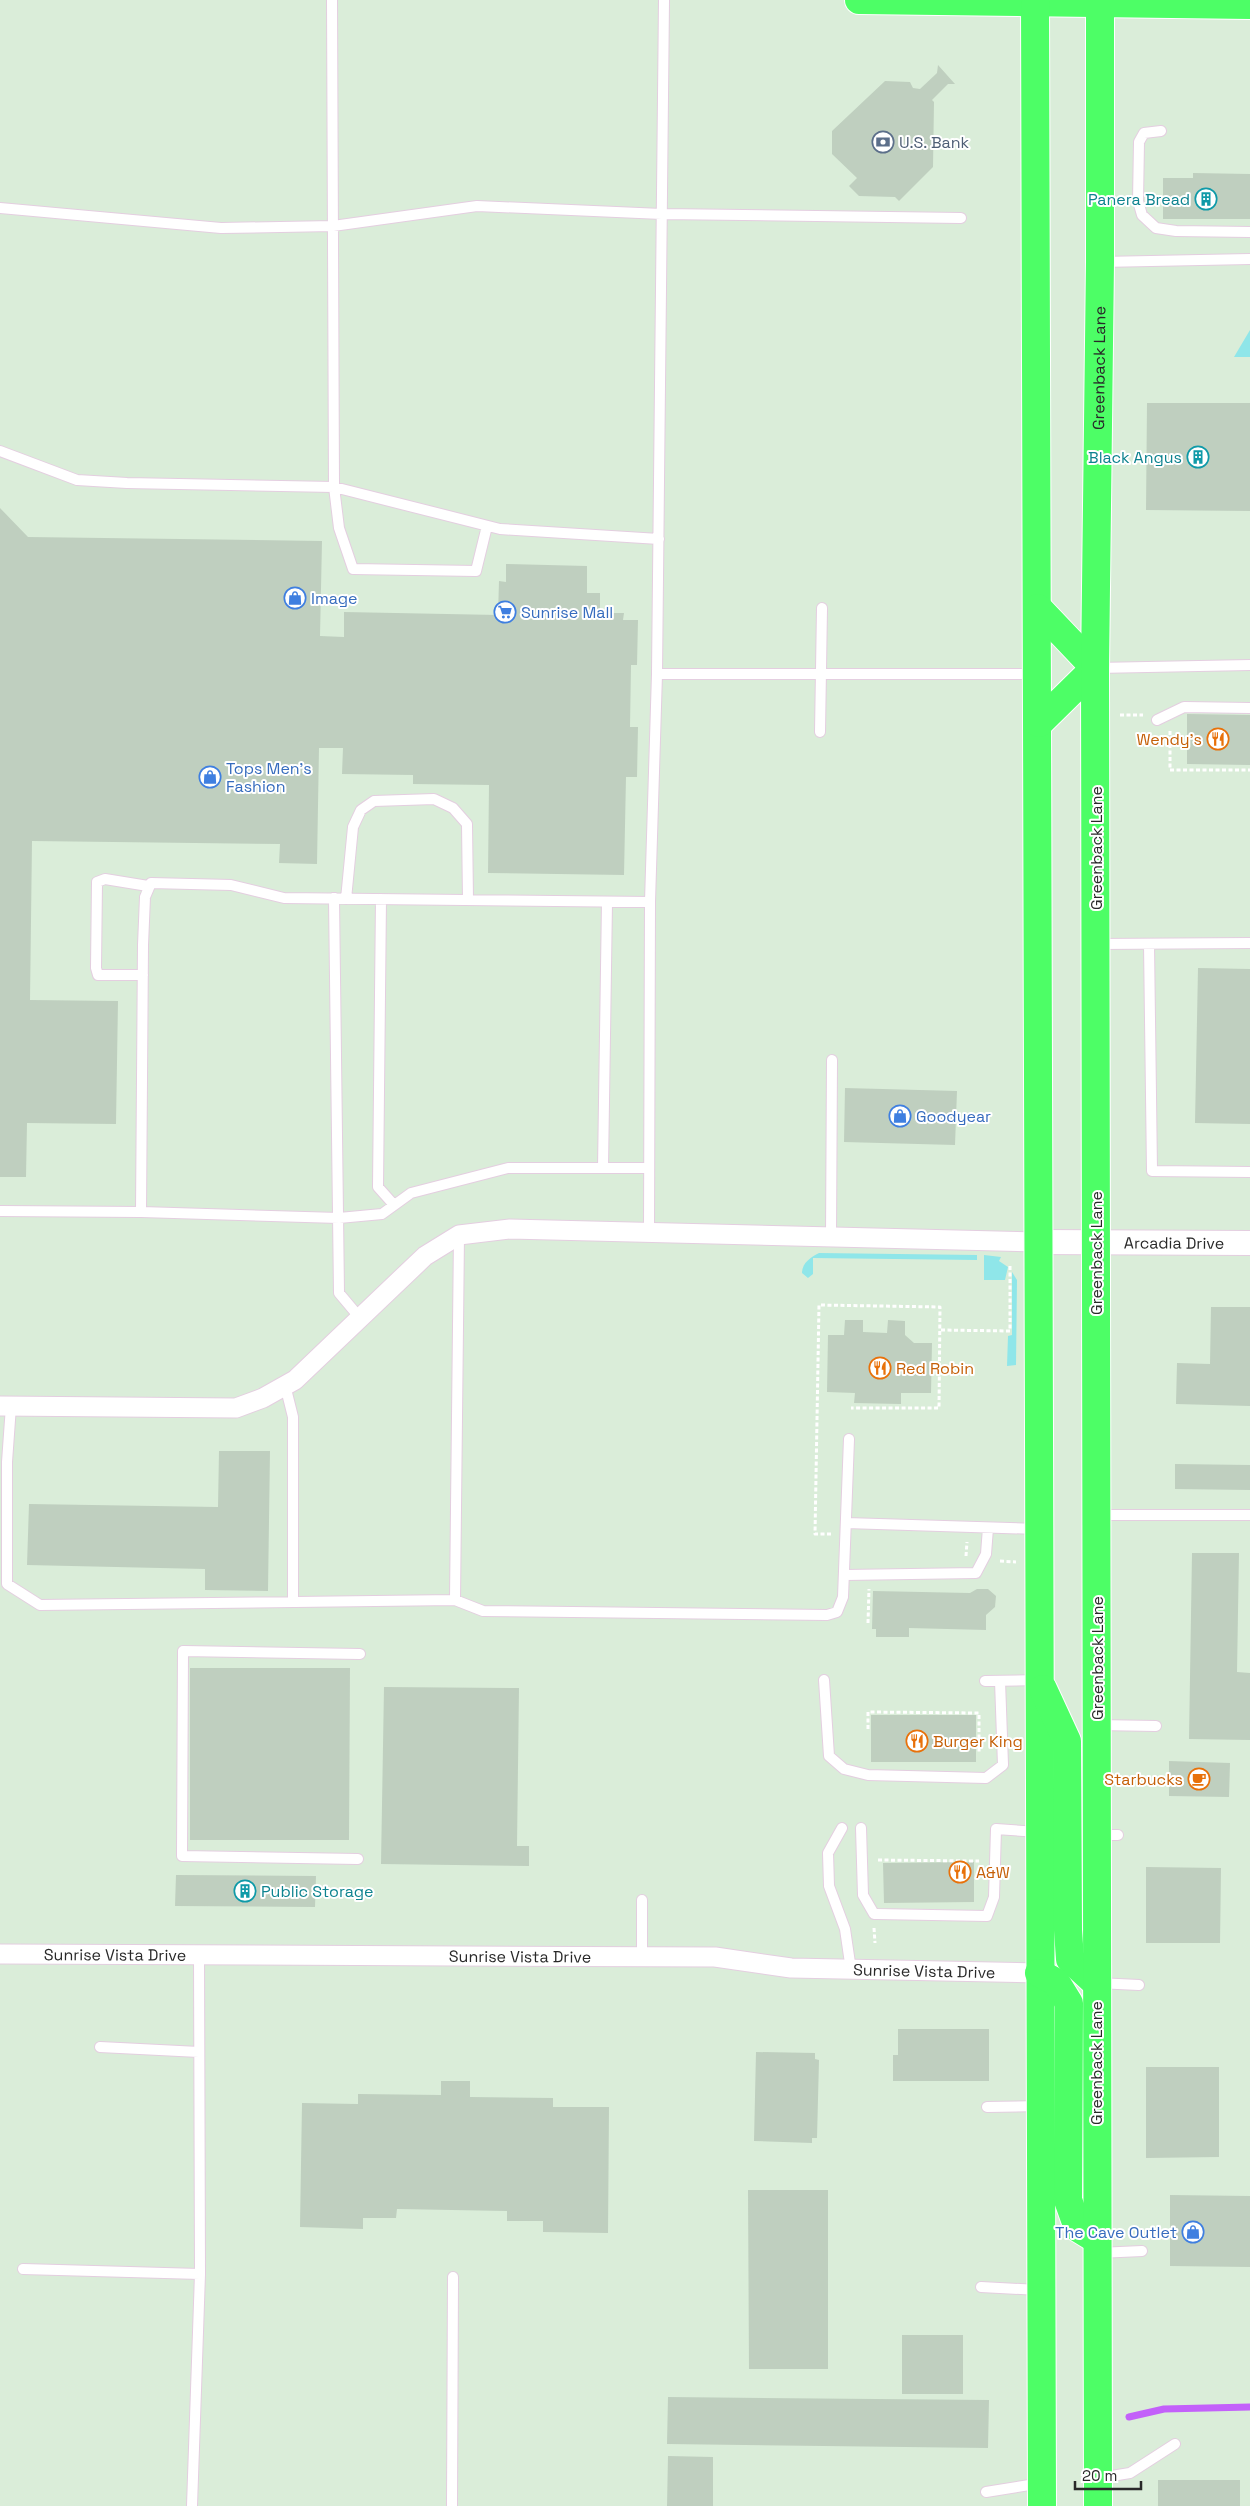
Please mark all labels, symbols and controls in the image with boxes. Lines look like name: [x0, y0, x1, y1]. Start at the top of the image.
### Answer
bank icon: U.S. Bank: [871, 130, 895, 154]
place label: U.S. Bank: [899, 132, 969, 153]
building icon: Panera Bread: [1194, 187, 1218, 211]
place label: Panera Bread: [1088, 189, 1190, 210]
street label: Greenback Lane: [1087, 306, 1110, 430]
building icon: Black Angus: [1186, 445, 1210, 469]
place label: Black Angus: [1088, 447, 1182, 468]
shop icon: Image: [283, 586, 307, 610]
place label: Image: [311, 588, 357, 609]
supermarket icon: Sunrise Mall: [493, 600, 517, 624]
place label: Sunrise Mall: [521, 602, 613, 623]
restaurant icon: Wendy's: [1206, 727, 1230, 751]
place label: Wendy's: [1136, 729, 1202, 750]
place label: Tops Men's Fashion: [226, 758, 312, 797]
shop icon: Tops Men's Fashion: [198, 765, 222, 789]
street label: Greenback Lane: [1086, 786, 1107, 910]
shop icon: Goodyear: [888, 1104, 912, 1128]
place label: Goodyear: [916, 1106, 991, 1127]
street label: Greenback Lane: [1086, 1191, 1107, 1315]
street label: Arcadia Drive: [1124, 1232, 1224, 1253]
restaurant icon: Red Robin: [868, 1356, 892, 1380]
place label: Red Robin: [896, 1358, 974, 1379]
street label: Greenback Lane: [1087, 1596, 1108, 1720]
restaurant icon: Burger King: [905, 1729, 929, 1753]
place label: Burger King: [933, 1731, 1023, 1752]
cafe icon: Starbucks: [1187, 1767, 1211, 1791]
place label: Starbucks: [1104, 1769, 1183, 1790]
restaurant icon: A&W: [948, 1860, 972, 1884]
place label: A&W: [976, 1862, 1010, 1883]
building icon: Public Storage: [233, 1879, 257, 1903]
place label: Public Storage: [261, 1881, 373, 1902]
street label: Sunrise Vista Drive: [44, 1944, 186, 1965]
street label: Sunrise Vista Drive: [449, 1945, 591, 1967]
street label: Sunrise Vista Drive: [853, 1959, 996, 1983]
street label: Greenback Lane: [1086, 2001, 1107, 2125]
shop icon: The Cave Outlet: [1181, 2220, 1205, 2244]
place label: The Cave Outlet: [1055, 2222, 1177, 2243]
scale bar: [1075, 2458, 1141, 2490]
text: 20 m: [1082, 2466, 1117, 2485]

